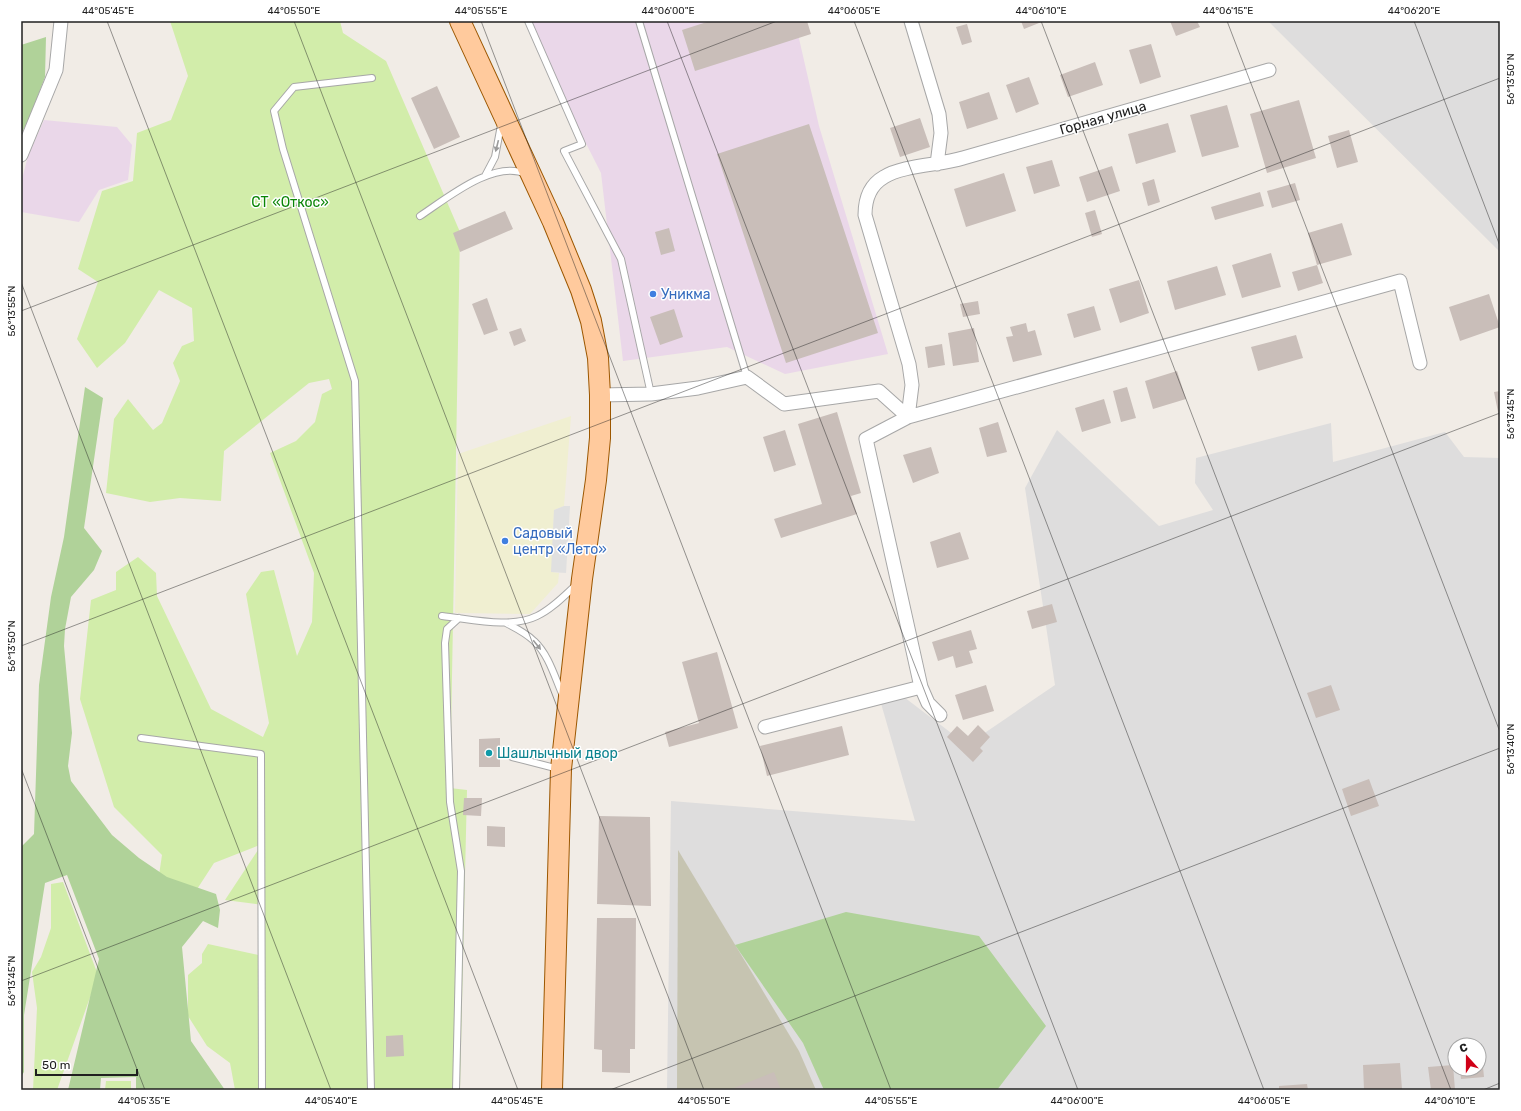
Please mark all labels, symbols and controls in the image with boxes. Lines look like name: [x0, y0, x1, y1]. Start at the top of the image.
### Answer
text: 44°05'45"E: [82, 5, 134, 17]
text: 44°05'50"E: [268, 5, 320, 17]
text: 44°05'55"E: [455, 5, 507, 17]
text: 44°06'00"E: [642, 5, 695, 17]
text: 44°06'05"E: [828, 5, 880, 17]
text: 44°06'10"E: [1016, 5, 1066, 17]
text: 44°06'15"E: [1203, 5, 1253, 17]
text: 44°06'20"E: [1388, 5, 1440, 17]
text: 56°13'50"N: [1505, 53, 1517, 105]
street label: Горная улица: [1058, 97, 1148, 139]
one-way arrow: [494, 140, 500, 152]
park label: СТ «Откос»: [251, 194, 329, 211]
text: 56°13'55"N: [6, 286, 18, 336]
place label: Уникма: [661, 286, 711, 303]
marker: Уникма: [648, 289, 658, 299]
text: 56°13'45"N: [1505, 389, 1517, 439]
place label: Садовый центр «Лето»: [513, 525, 607, 558]
marker: Садовый центр «Лето»: [500, 536, 510, 546]
text: 56°13'50"N: [6, 620, 18, 672]
one-way arrow: [532, 640, 541, 651]
text: 56°13'40"N: [1505, 723, 1517, 775]
place label: Шашлычный двор: [497, 745, 618, 762]
marker: Шашлычный двор: [484, 748, 494, 758]
text: 56°13'45"N: [6, 956, 18, 1006]
north arrow: [1447, 1037, 1487, 1077]
text: С: [1458, 1041, 1470, 1056]
scale bar: [36, 1051, 137, 1077]
text: 50 m: [42, 1058, 70, 1072]
text: 44°05'35"E: [118, 1095, 170, 1107]
text: 44°05'40"E: [305, 1095, 357, 1107]
text: 44°05'45"E: [491, 1095, 543, 1107]
text: 44°05'50"E: [678, 1095, 730, 1107]
text: 44°05'55"E: [865, 1095, 917, 1107]
text: 44°06'00"E: [1051, 1095, 1104, 1107]
text: 44°06'05"E: [1238, 1095, 1290, 1107]
text: 44°06'10"E: [1425, 1095, 1475, 1107]

